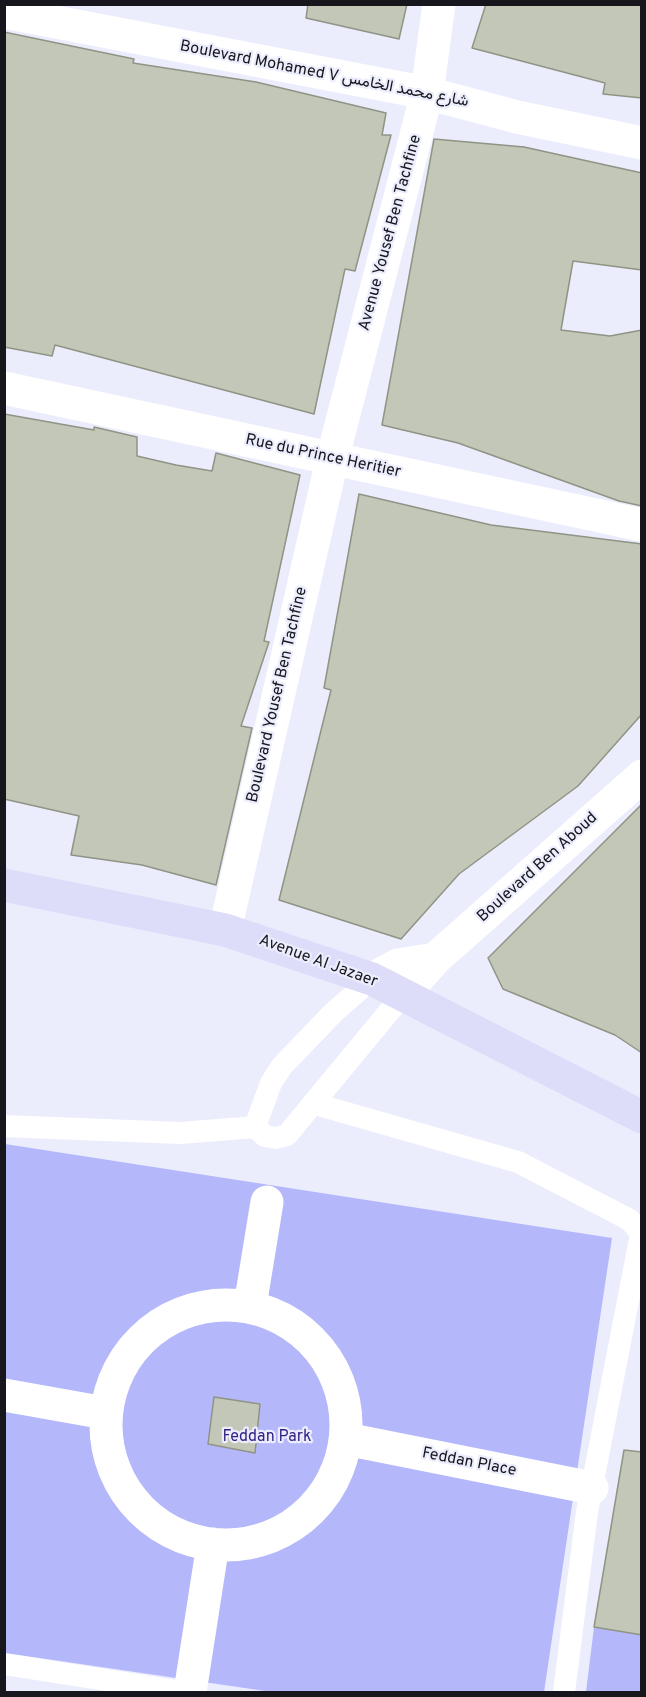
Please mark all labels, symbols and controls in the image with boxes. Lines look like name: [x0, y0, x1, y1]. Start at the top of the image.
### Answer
street label: Boulevard Mohamed V شارع محمد الخامس: [178, 38, 470, 112]
street label: Avenue Yousef Ben Tachfine: [356, 133, 426, 333]
street label: Rue du Prince Heritier: [243, 431, 403, 483]
street label: Boulevard Yousef Ben Tachfine: [244, 585, 312, 805]
street label: Boulevard Ben Aboud: [474, 809, 602, 927]
street label: Avenue Al Jazaer: [256, 932, 380, 992]
park label: Feddan Park: [222, 1428, 312, 1448]
street label: Feddan Place: [420, 1444, 518, 1482]

